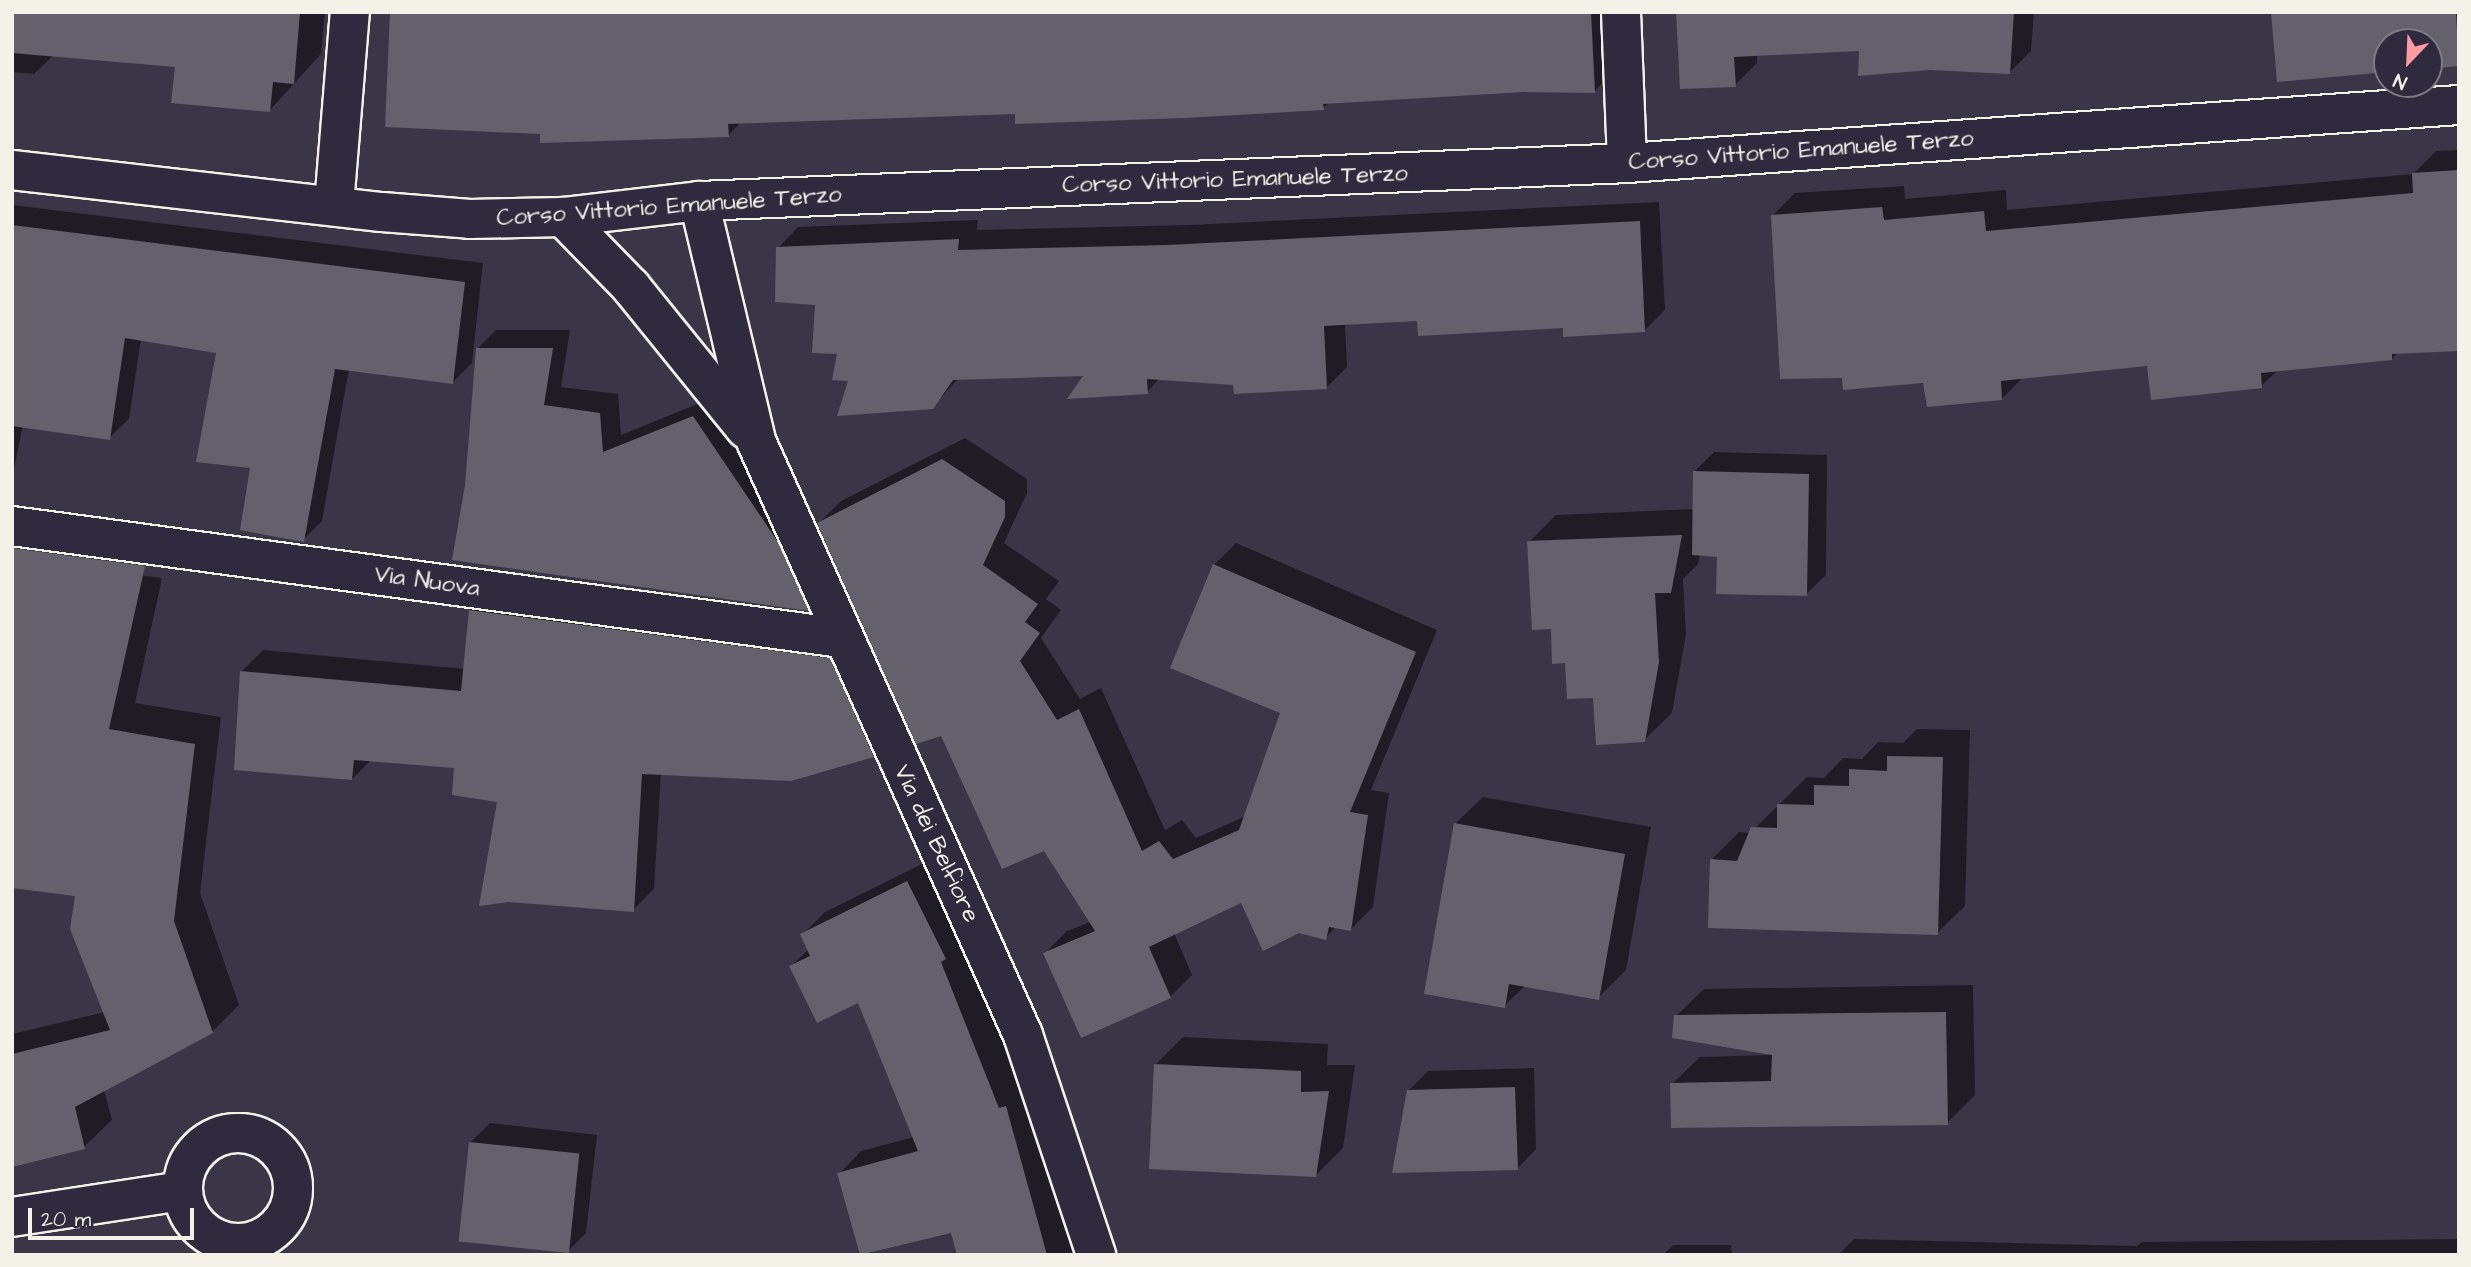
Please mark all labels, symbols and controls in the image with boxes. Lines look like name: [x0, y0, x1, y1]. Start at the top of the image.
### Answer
north arrow: [2373, 28, 2443, 98]
text: N: [2390, 66, 2411, 96]
street label: Corso Vittorio Emanuele Terzo: [1628, 125, 1974, 177]
street label: Corso Vittorio Emanuele Terzo: [1062, 160, 1408, 200]
street label: Corso Vittorio Emanuele Terzo: [496, 181, 842, 233]
street label: Via Nuova: [373, 560, 481, 604]
street label: Via dei Belfiore: [887, 761, 985, 927]
scale bar: [32, 1194, 198, 1238]
text: 20 m: [41, 1205, 91, 1234]

